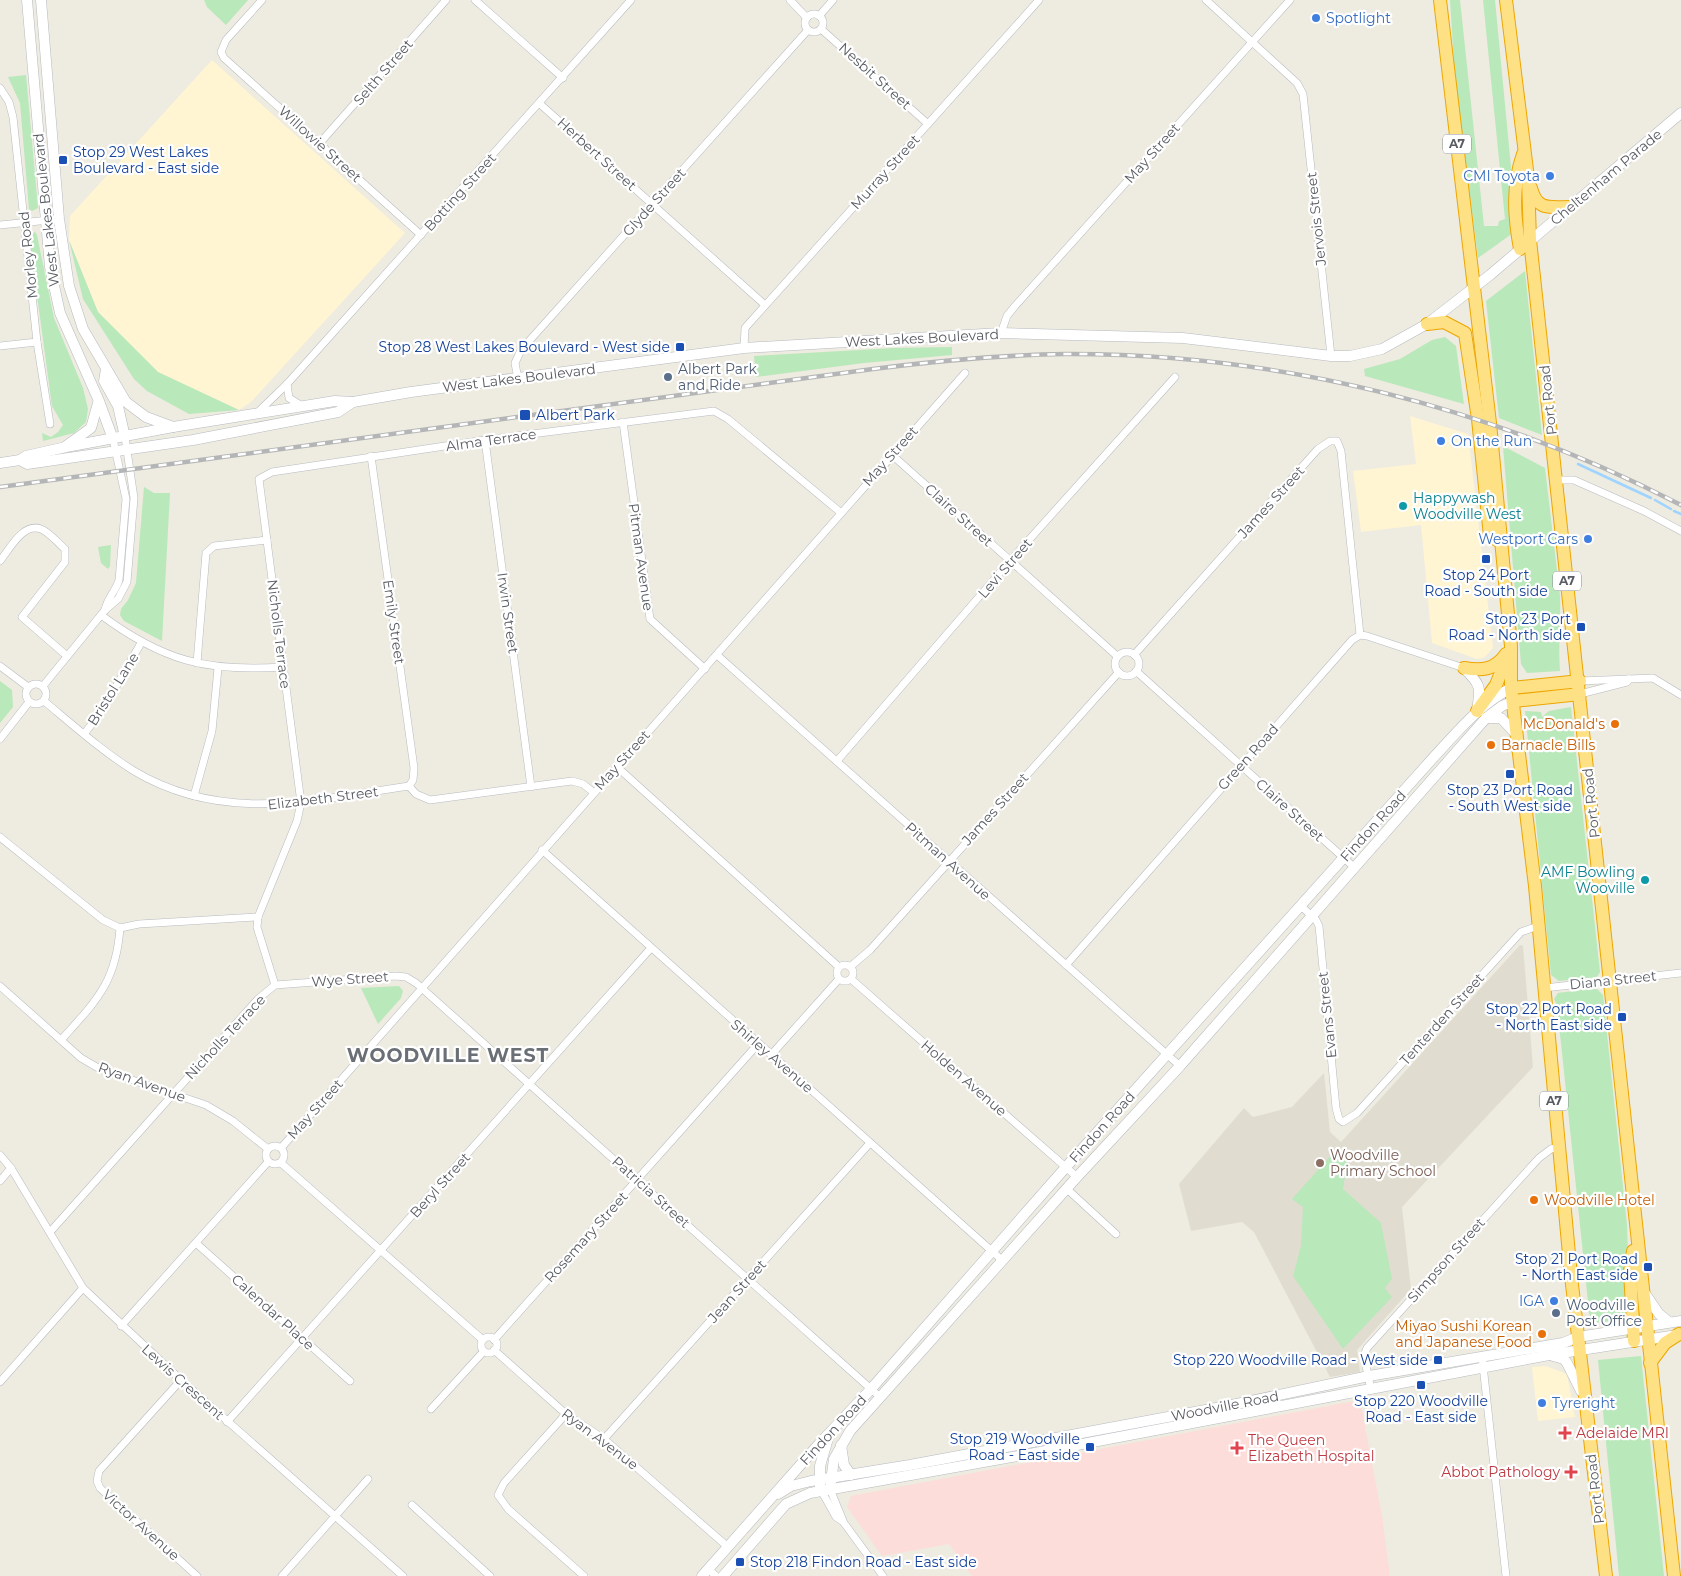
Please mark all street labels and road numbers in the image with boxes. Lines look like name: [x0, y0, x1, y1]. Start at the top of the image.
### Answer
street label: Selth Street: [349, 35, 417, 109]
street label: Nesbit Street: [835, 39, 915, 114]
street label: Willowie Street: [275, 102, 366, 186]
street label: Herbert Street: [554, 114, 641, 195]
street label: May Street: [1120, 119, 1184, 187]
street label: Cheltenham Parade: [1546, 125, 1666, 229]
street label: Murray Street: [847, 130, 924, 213]
street label: West Lakes Boulevard: [29, 132, 63, 288]
road number: A7: [1443, 134, 1471, 154]
street label: Botting Street: [420, 149, 500, 235]
street label: Glyde Street: [619, 164, 690, 240]
street label: Jervois Street: [1302, 171, 1330, 268]
street label: Morley Road: [14, 210, 42, 300]
street label: West Lakes Boulevard: [844, 325, 1000, 351]
street label: West Lakes Boulevard: [441, 360, 597, 396]
street label: Port Road: [1535, 364, 1561, 436]
street label: May Street: [858, 422, 922, 490]
street label: Alma Terrace: [445, 425, 537, 455]
street label: James Street: [1233, 462, 1308, 543]
street label: Claire Street: [921, 480, 997, 551]
street label: Pitman Avenue: [625, 502, 657, 612]
street label: Levi Street: [974, 534, 1036, 602]
street label: Irwin Street: [493, 571, 523, 655]
road number: A7: [1553, 572, 1581, 590]
street label: Nicholls Terrace: [263, 578, 295, 690]
street label: Emily Street: [379, 579, 409, 666]
street label: Bristol Lane: [83, 649, 143, 729]
street label: Green Road: [1214, 720, 1282, 794]
street label: May Street: [590, 726, 654, 794]
street label: Port Road: [1578, 767, 1604, 839]
street label: James Street: [957, 769, 1032, 850]
street label: Claire Street: [1252, 775, 1328, 846]
street label: Elizabeth Street: [267, 782, 380, 814]
street label: Findon Road: [1336, 786, 1410, 866]
street label: Pitman Avenue: [902, 818, 994, 904]
street label: Diana Street: [1569, 966, 1658, 994]
street label: Wye Street: [311, 967, 390, 991]
street label: Tenterden Street: [1396, 969, 1488, 1069]
street label: Evans Street: [1313, 970, 1341, 1059]
street label: Nicholls Terrace: [181, 991, 269, 1083]
street label: Shirley Avenue: [727, 1015, 817, 1097]
street label: Holden Avenue: [917, 1036, 1011, 1120]
street label: Ryan Avenue: [96, 1058, 188, 1106]
street label: May Street: [283, 1075, 347, 1143]
street label: Findon Road: [1065, 1087, 1139, 1167]
road number: A7: [1540, 1092, 1568, 1110]
street label: Beryl Street: [406, 1148, 474, 1221]
street label: Patricia Street: [608, 1152, 694, 1232]
street label: Rosemary Street: [540, 1187, 632, 1286]
street label: Simpson Street: [1403, 1214, 1489, 1306]
street label: Jean Street: [703, 1255, 770, 1327]
street label: Calendar Place: [228, 1270, 318, 1354]
street label: Lewis Crescent: [138, 1340, 228, 1424]
street label: Woodville Road: [1170, 1387, 1280, 1425]
street label: Findon Road: [796, 1391, 870, 1469]
street label: Ryan Avenue: [558, 1404, 642, 1474]
street label: Port Road: [1582, 1453, 1608, 1525]
street label: Victor Avenue: [99, 1486, 183, 1564]

